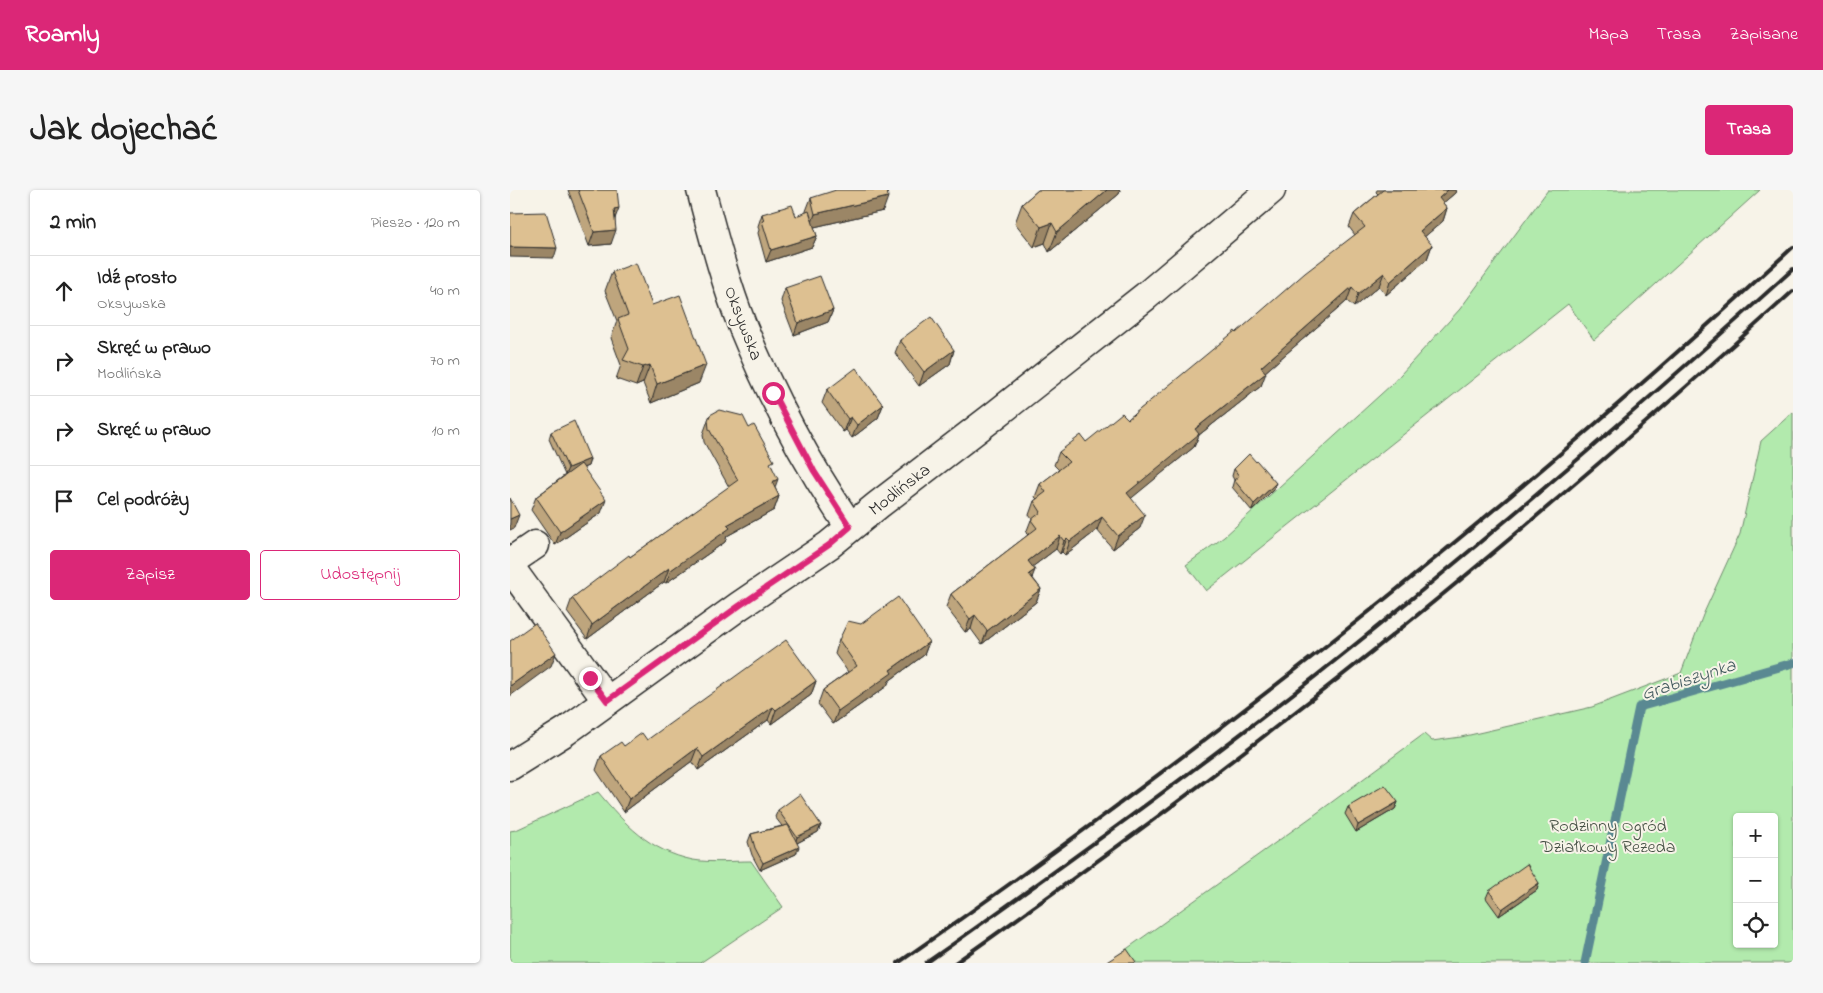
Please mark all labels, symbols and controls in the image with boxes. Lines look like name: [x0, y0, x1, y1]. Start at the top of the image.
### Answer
text: Roamly: [25, 18, 100, 53]
text: Mapa: [1589, 22, 1629, 48]
text: Trasa: [1657, 22, 1701, 48]
text: Zapisane: [1729, 22, 1798, 48]
text: Jak dojechać: [30, 105, 217, 156]
button: Trasa: [1705, 105, 1793, 155]
text: 2 min: [50, 208, 96, 238]
text: Pieszo · 120 m: [371, 211, 460, 235]
text: Idź prosto: [97, 265, 177, 292]
icon: ahead: [50, 277, 78, 305]
text: 40 m: [430, 279, 460, 303]
street label: Oksywska: [716, 283, 768, 365]
text: Oksywska: [97, 292, 166, 316]
text: Skręć w prawo: [97, 335, 211, 362]
icon: right: [50, 347, 78, 375]
text: 70 m: [430, 349, 460, 373]
text: Modlińska: [97, 362, 161, 386]
route start: [762, 382, 785, 405]
icon: right: [50, 417, 78, 445]
text: Skręć w prawo: [97, 417, 211, 444]
text: 10 m: [432, 419, 460, 443]
street label: Modlińska: [864, 458, 937, 523]
icon: arrive: [50, 487, 78, 515]
text: Cel podróży: [97, 487, 189, 514]
button: Zapisz: [50, 550, 250, 600]
button: Udostępnij: [260, 550, 460, 600]
water label: Grabiszynka: [1638, 652, 1740, 708]
route end: [579, 667, 602, 690]
map controls: [1733, 813, 1778, 948]
button: +: [1733, 813, 1778, 858]
park label: Rodzinny Ogród Działkowy Rezeda: [1540, 814, 1675, 861]
button: −: [1733, 858, 1778, 903]
button: locate: [1733, 903, 1778, 948]

